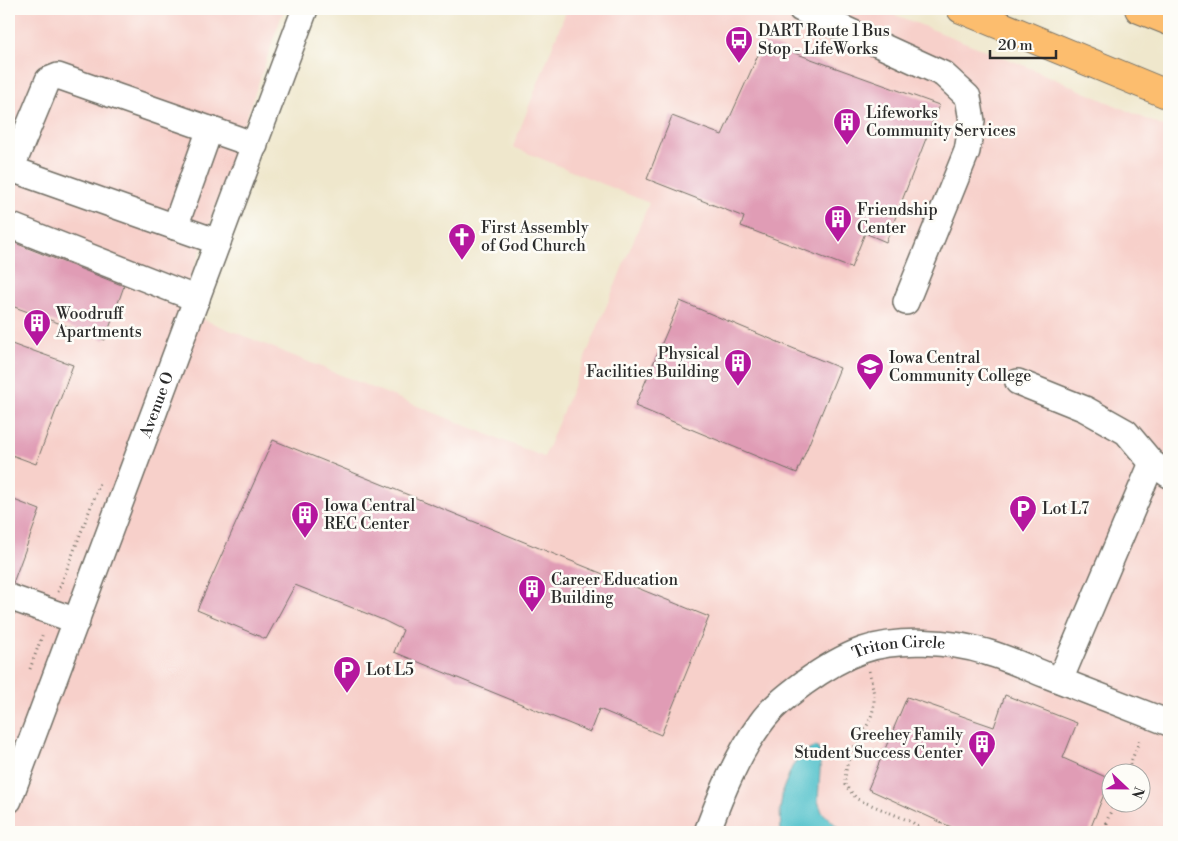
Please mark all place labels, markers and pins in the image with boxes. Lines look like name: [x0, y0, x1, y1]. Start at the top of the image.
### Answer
place label: DART Route 1 Bus Stop - LifeWorks: [758, 21, 890, 59]
bus stop icon: DART Route 1 Bus Stop - LifeWorks: [724, 25, 754, 64]
place label: Lifeworks Community Services: [866, 103, 1016, 141]
building icon: Lifeworks Community Services: [832, 107, 862, 146]
place label: Friendship Center: [857, 200, 938, 238]
building icon: Friendship Center: [823, 204, 853, 243]
place label: First Assembly of God Church: [481, 218, 589, 256]
church icon: First Assembly of God Church: [447, 222, 477, 261]
place label: Woodruff Apartments: [55, 304, 142, 342]
building icon: Woodruff Apartments: [22, 308, 52, 347]
place label: Physical Facilities Building: [586, 344, 720, 382]
building icon: Physical Facilities Building: [723, 348, 753, 387]
place label: Iowa Central Community College: [889, 348, 1031, 386]
school or university icon: Iowa Central Community College: [855, 352, 885, 391]
parking icon: Lot L7: [1008, 494, 1038, 533]
place label: Iowa Central REC Center: [324, 496, 416, 534]
place label: Lot L7: [1042, 499, 1089, 519]
building icon: Iowa Central REC Center: [290, 500, 320, 539]
place label: Career Education Building: [550, 570, 679, 608]
building icon: Career Education Building: [517, 574, 547, 613]
parking icon: Lot L5: [332, 655, 362, 694]
place label: Lot L5: [366, 660, 414, 680]
place label: Greehey Family Student Success Center: [794, 725, 963, 763]
building icon: Greehey Family Student Success Center: [967, 729, 997, 768]

